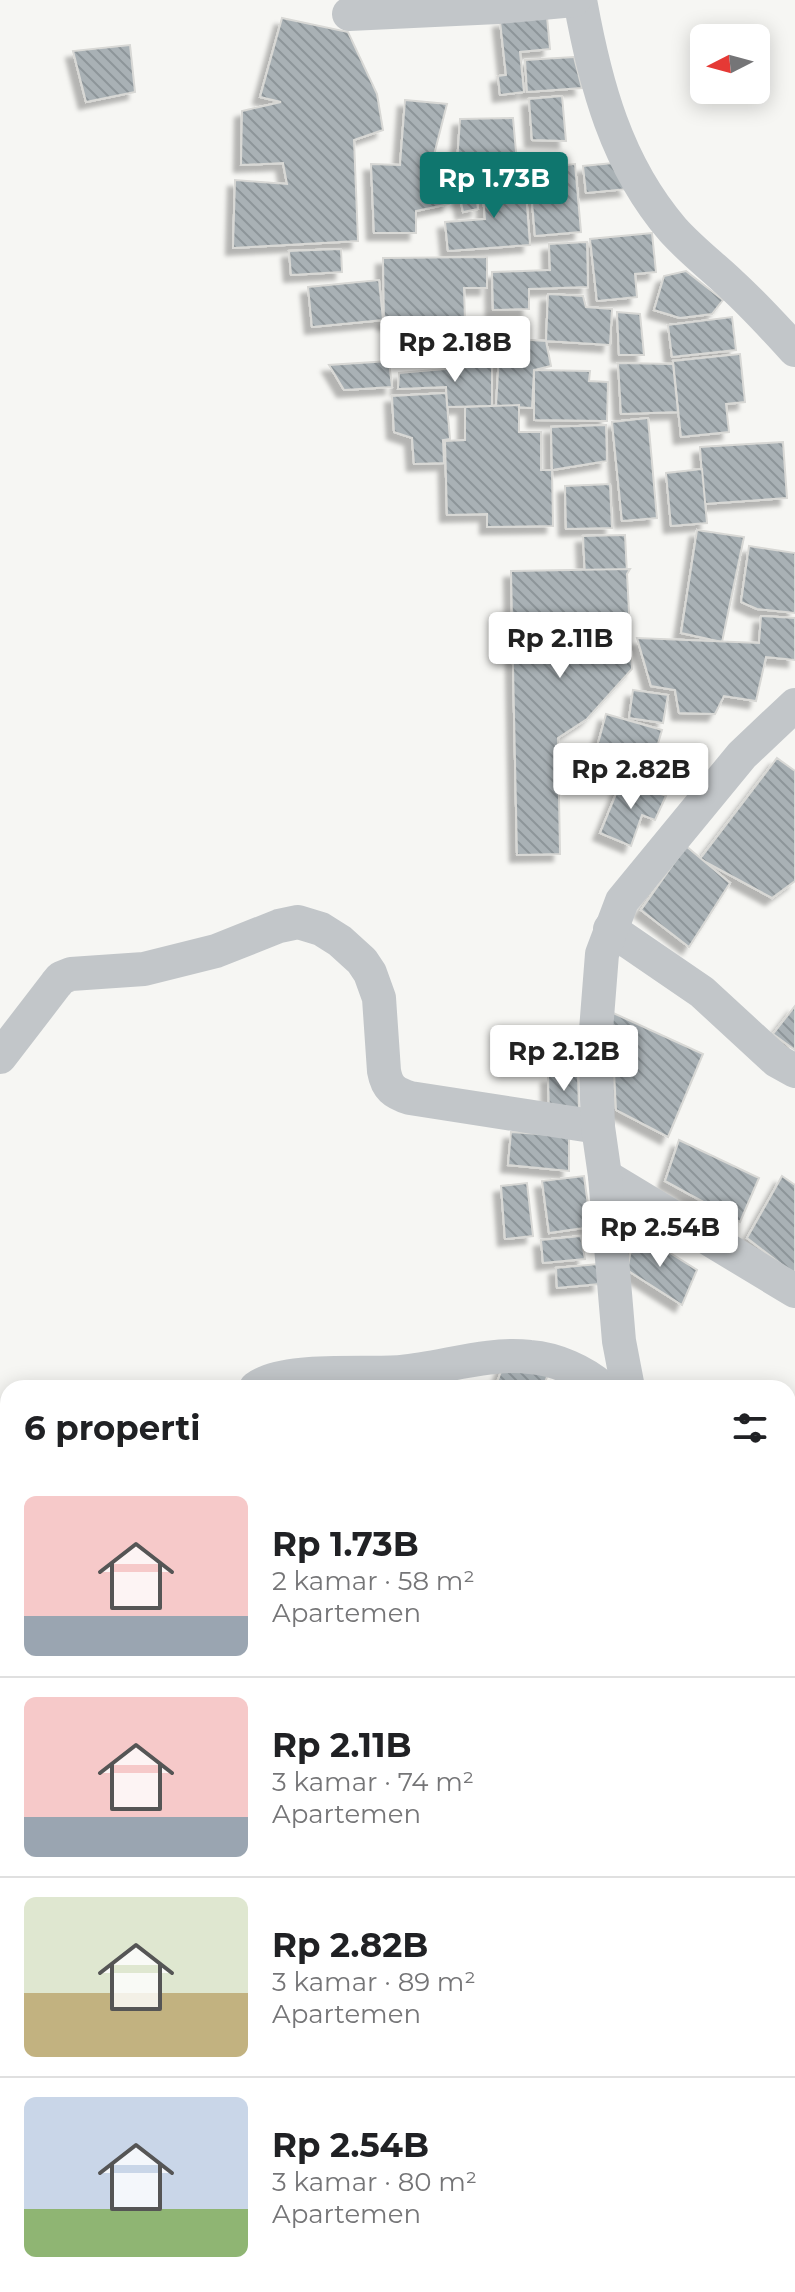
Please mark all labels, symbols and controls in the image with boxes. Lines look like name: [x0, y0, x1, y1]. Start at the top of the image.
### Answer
north arrow: [690, 24, 770, 104]
map controls: [690, 24, 770, 104]
pin: Rp 1.73B: [411, 152, 577, 220]
text: Rp 1.73B: [438, 162, 550, 194]
pin: Rp 2.18B: [372, 316, 538, 384]
text: Rp 2.18B: [398, 326, 512, 358]
pin: Rp 2.11B: [477, 612, 643, 680]
text: Rp 2.11B: [507, 622, 613, 654]
pin: Rp 2.82B: [548, 743, 714, 811]
text: Rp 2.82B: [571, 753, 691, 785]
pin: Rp 2.12B: [481, 1025, 647, 1093]
text: Rp 2.12B: [508, 1035, 620, 1067]
pin: Rp 2.54B: [577, 1201, 743, 1269]
text: Rp 2.54B: [600, 1211, 720, 1243]
icon: filters: [728, 1406, 772, 1450]
text: 6 properti: [24, 1407, 200, 1449]
text: Rp 1.73B: [272, 1523, 419, 1565]
icon: home: [88, 1528, 184, 1624]
text: 2 kamar · 58 m²: [272, 1565, 475, 1597]
text: Apartemen: [272, 1597, 421, 1629]
text: Rp 2.11B: [272, 1724, 412, 1766]
icon: home: [88, 1729, 184, 1825]
text: 3 kamar · 74 m²: [272, 1766, 474, 1798]
text: Apartemen: [272, 1798, 421, 1830]
text: Rp 2.82B: [272, 1924, 428, 1966]
icon: home: [88, 1929, 184, 2025]
text: 3 kamar · 89 m²: [272, 1966, 476, 1998]
text: Apartemen: [272, 1998, 421, 2030]
text: Rp 2.54B: [272, 2124, 429, 2166]
icon: home: [88, 2129, 184, 2225]
text: 3 kamar · 80 m²: [272, 2166, 477, 2198]
text: Apartemen: [272, 2198, 421, 2230]

